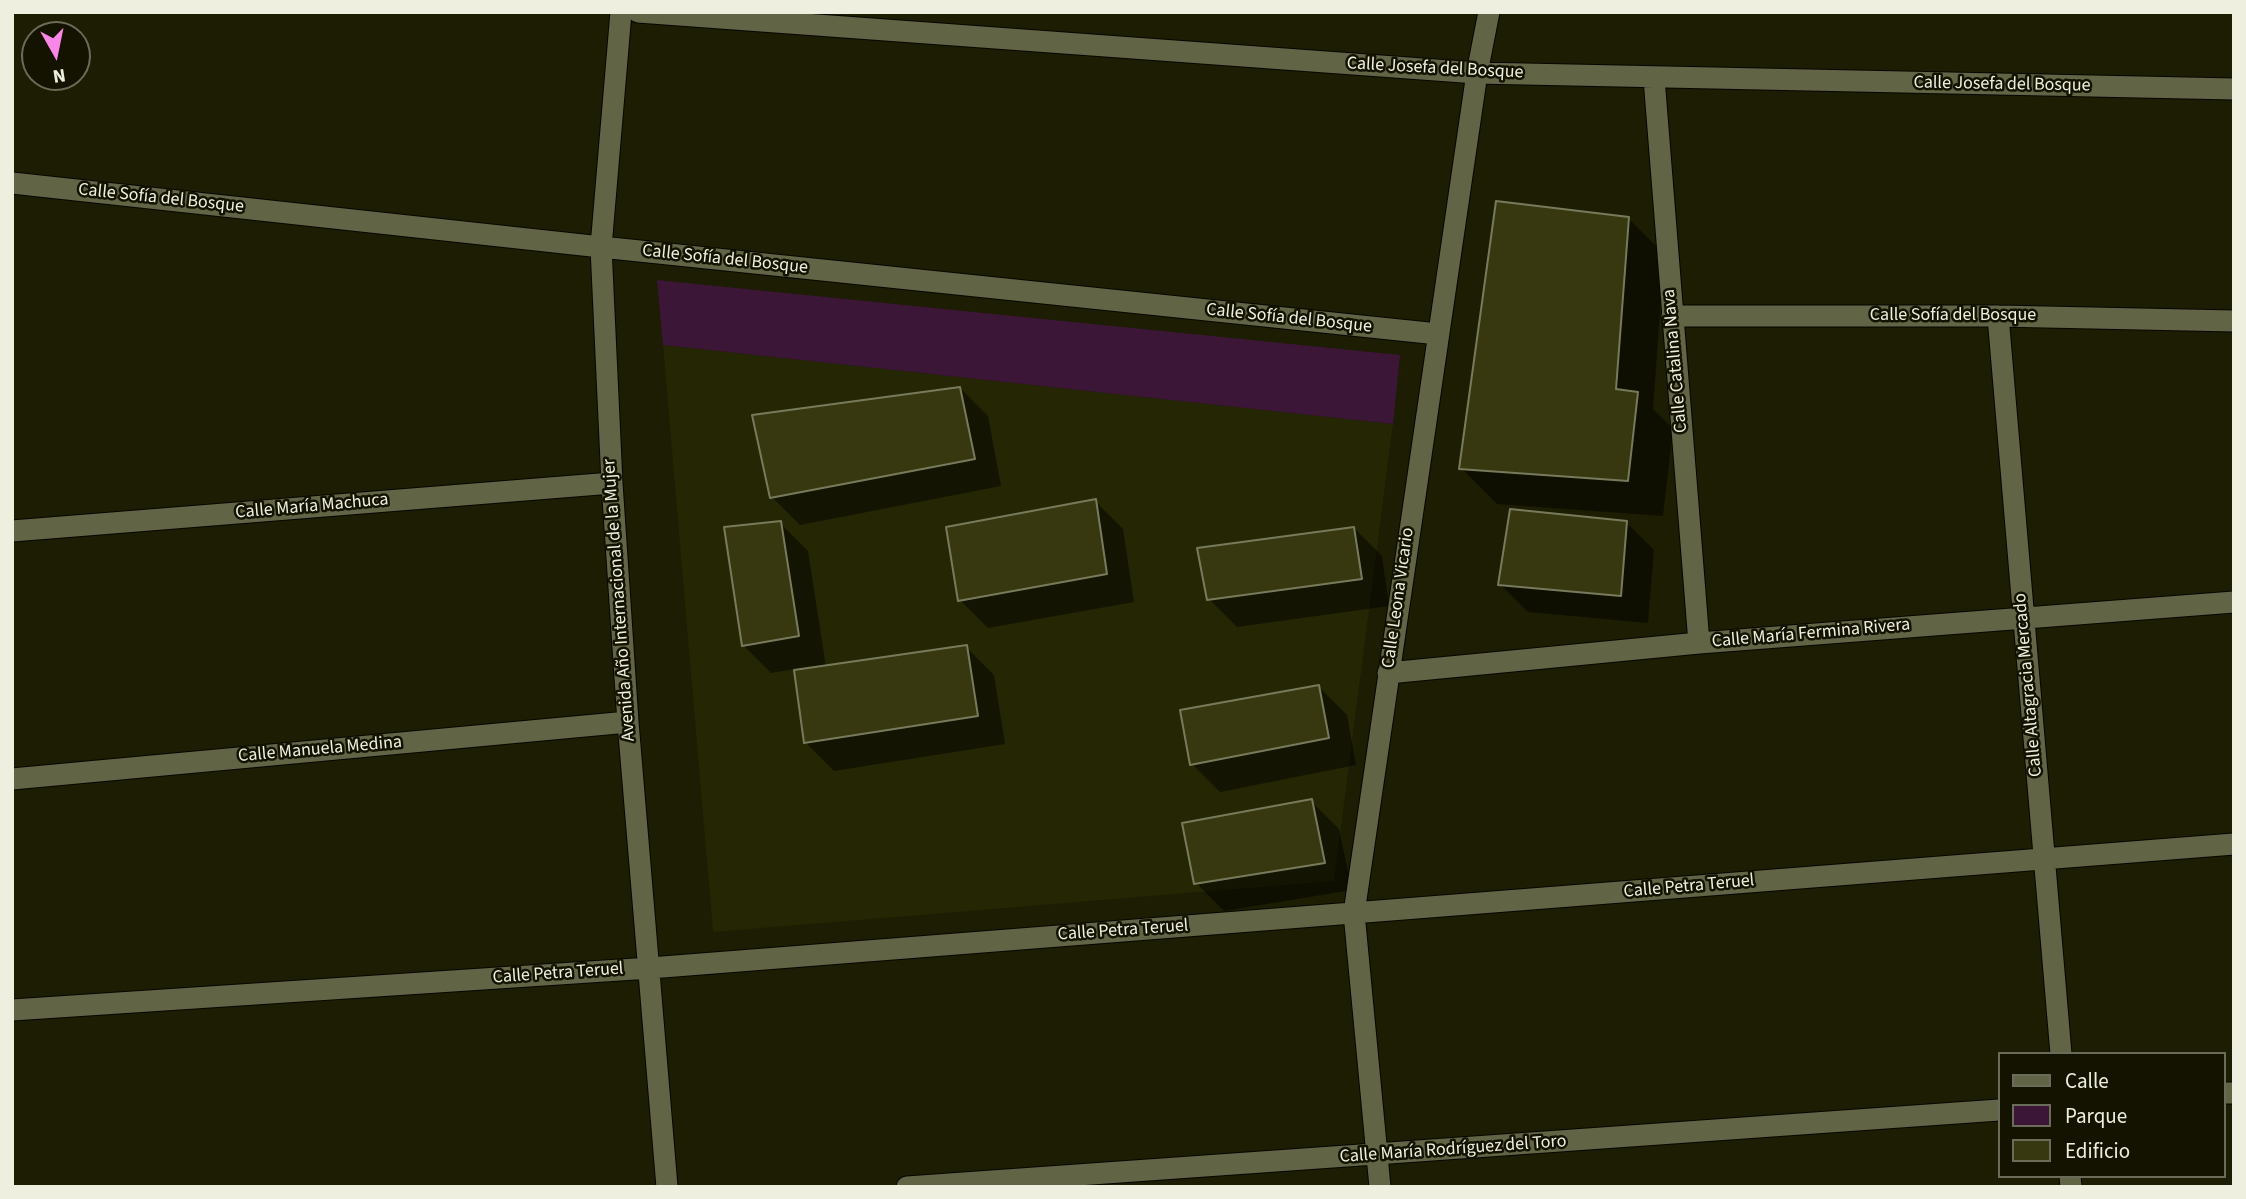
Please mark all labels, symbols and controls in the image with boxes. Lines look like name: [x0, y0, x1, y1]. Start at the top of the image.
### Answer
north arrow: [21, 21, 91, 91]
street label: Calle Josefa del Bosque: [1346, 54, 1524, 84]
text: N: [51, 61, 67, 90]
street label: Calle Josefa del Bosque: [1913, 73, 2091, 97]
street label: Calle Sofía del Bosque: [77, 180, 245, 218]
street label: Calle Sofía del Bosque: [641, 241, 809, 279]
street label: Calle Catalina Nava: [1659, 288, 1693, 434]
street label: Calle Sofía del Bosque: [1205, 300, 1373, 338]
street label: Calle Sofía del Bosque: [1870, 305, 2036, 327]
street label: Avenida Año Internacional de la Mujer: [599, 458, 641, 742]
street label: Calle María Machuca: [235, 490, 389, 524]
street label: Calle Leona Vicario: [1378, 526, 1420, 670]
street label: Calle Altagracia Mercado: [2010, 592, 2048, 778]
street label: Calle María Fermina Rivera: [1711, 615, 1911, 653]
street label: Calle Manuela Medina: [237, 732, 403, 768]
street label: Calle Petra Teruel: [1623, 871, 1755, 903]
street label: Calle Petra Teruel: [1057, 916, 1189, 946]
street label: Calle Petra Teruel: [492, 959, 624, 989]
legend: [1997, 1052, 2225, 1178]
text: Calle: [2065, 1066, 2109, 1096]
text: Parque: [2065, 1101, 2127, 1131]
street label: Calle María Rodríguez del Toro: [1339, 1131, 1567, 1169]
text: Edificio: [2065, 1136, 2130, 1166]

